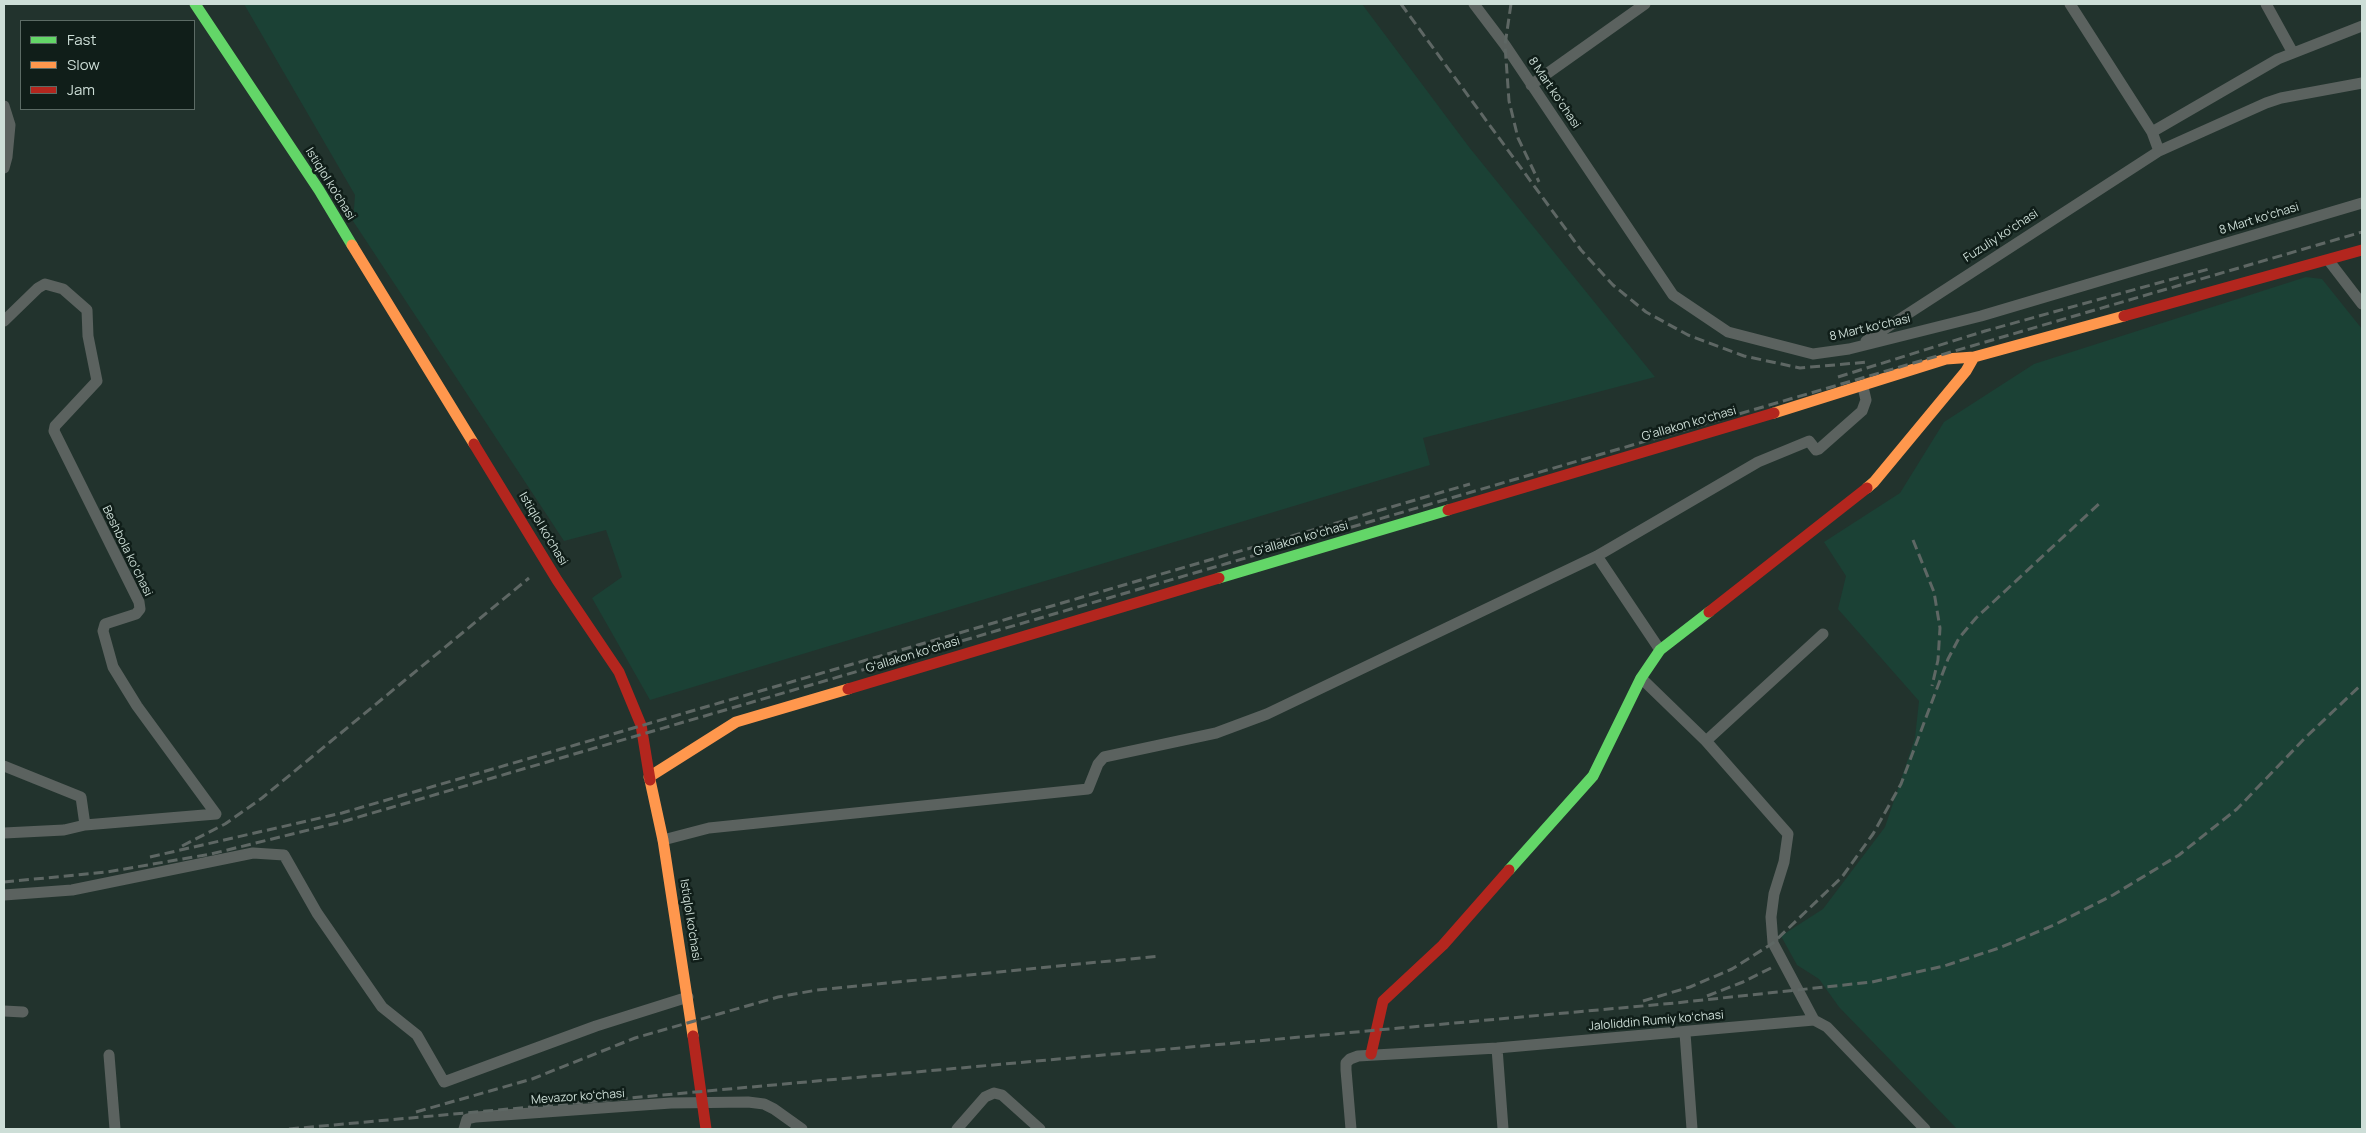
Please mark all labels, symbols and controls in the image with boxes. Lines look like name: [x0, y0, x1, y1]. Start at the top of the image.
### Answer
legend: [20, 20, 195, 110]
text: Fast: [67, 29, 96, 50]
text: Slow: [67, 54, 100, 75]
street label: 8 Mart koʻchasi: [1525, 55, 1583, 131]
text: Jam: [67, 79, 95, 100]
street label: Istiqlol ko'chasi: [302, 145, 358, 223]
street label: 8 Mart koʻchasi: [2217, 200, 2301, 238]
street label: Fuzuliy koʻchasi: [1961, 207, 2041, 265]
street label: 8 Mart koʻchasi: [1828, 312, 1912, 344]
street label: Gʻallakon koʻchasi: [1640, 404, 1738, 444]
street label: Istiqlol ko'chasi: [516, 490, 570, 568]
street label: Beshbola koʻchasi: [99, 503, 155, 599]
street label: Gʻallakon koʻchasi: [1252, 519, 1350, 559]
street label: Gʻallakon koʻchasi: [864, 634, 962, 676]
street label: Istiqlol ko'chasi: [676, 878, 704, 962]
street label: Jaloliddin Rumiy koʻchasi: [1588, 1008, 1724, 1034]
street label: Mevazor koʻchasi: [531, 1087, 625, 1107]

